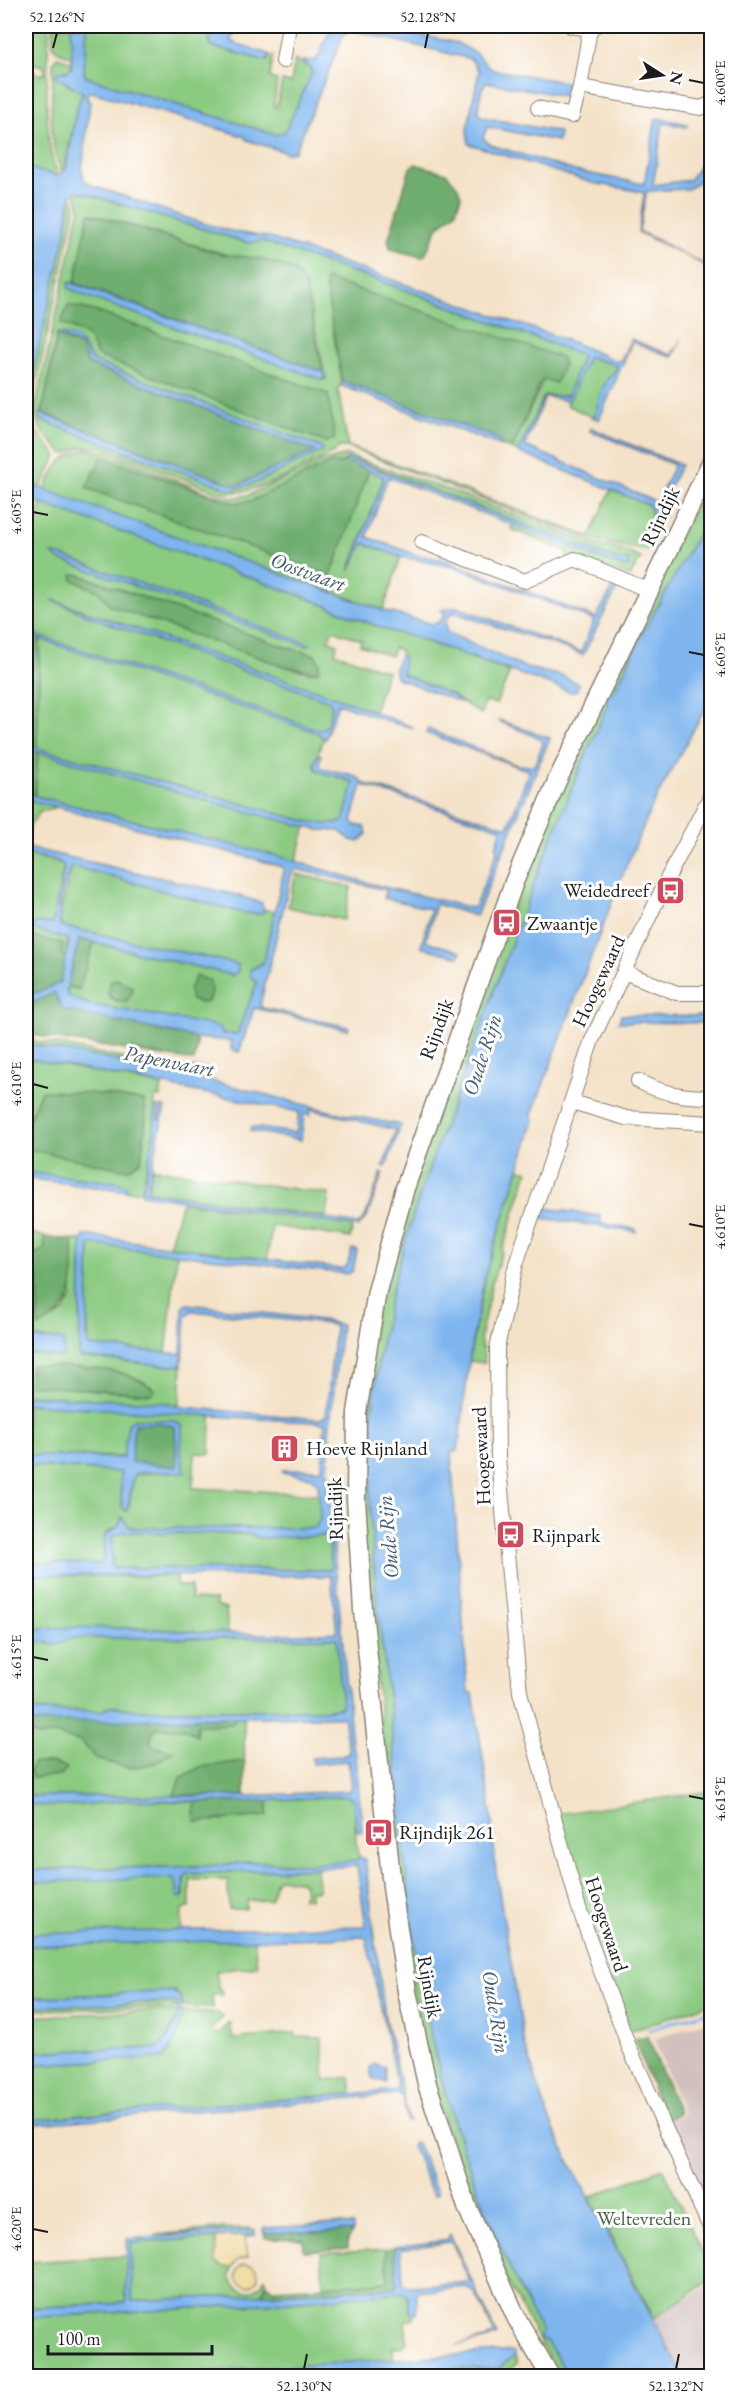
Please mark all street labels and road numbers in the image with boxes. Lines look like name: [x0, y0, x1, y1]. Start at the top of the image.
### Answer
street label: Rijndijk: [634, 481, 686, 550]
street label: Hoogewaard: [565, 930, 631, 1031]
street label: Rijndijk: [413, 994, 459, 1063]
street label: Hoogewaard: [465, 1405, 497, 1506]
street label: Rijndijk: [321, 1476, 349, 1541]
street label: Hoogewaard: [579, 1873, 635, 1976]
street label: Rijndijk: [412, 1954, 448, 2021]

